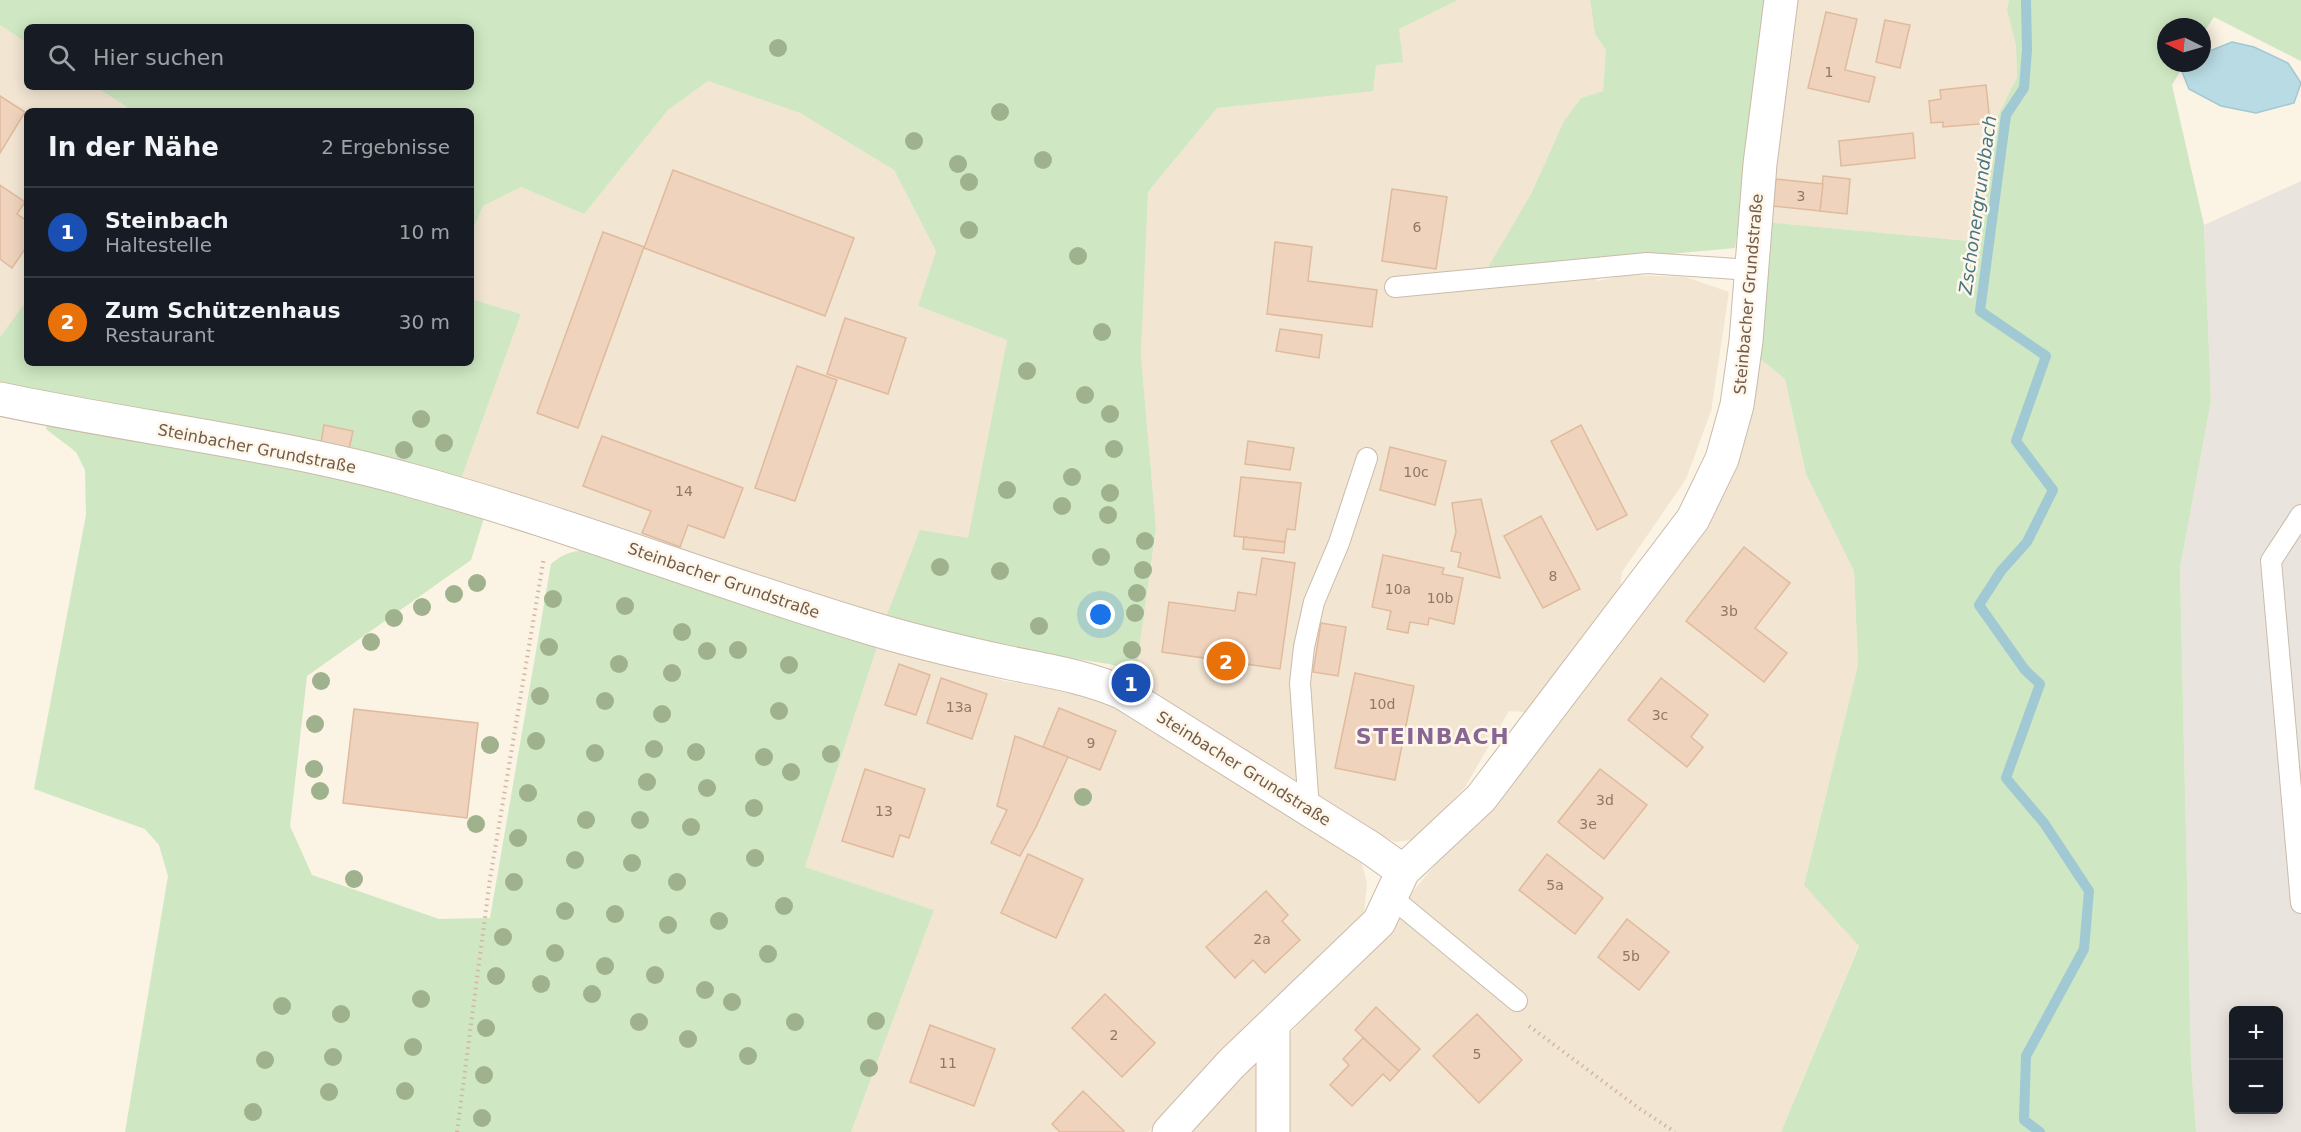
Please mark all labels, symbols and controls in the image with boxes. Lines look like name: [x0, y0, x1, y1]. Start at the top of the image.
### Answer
north arrow: [2157, 18, 2211, 72]
search box: [24, 24, 474, 90]
icon: search: [45, 41, 78, 74]
text: Hier suchen: [93, 45, 224, 70]
house number: 1: [1825, 64, 1833, 80]
water label: Zschonergrundbach: [1954, 114, 2000, 297]
text: In der Nähe: [48, 132, 219, 162]
text: 2 Ergebnisse: [321, 135, 450, 159]
house number: 3: [1797, 188, 1805, 204]
street label: Steinbacher Grundstraße: [1730, 193, 1767, 395]
text: Steinbach: [105, 208, 229, 233]
house number: 6: [1413, 219, 1422, 235]
text: 1: [61, 220, 74, 244]
text: 10 m: [399, 220, 450, 244]
text: Haltestelle: [105, 233, 212, 257]
text: Zum Schützenhaus: [105, 298, 341, 323]
text: 2: [61, 310, 74, 334]
text: 30 m: [399, 310, 450, 334]
text: Restaurant: [105, 323, 215, 347]
street label: Steinbacher Grundstraße: [156, 420, 358, 477]
house number: 10c: [1403, 464, 1429, 480]
house number: 14: [675, 483, 693, 499]
street label: Steinbacher Grundstraße: [625, 539, 822, 622]
house number: 8: [1549, 568, 1557, 584]
house number: 10a: [1385, 581, 1411, 597]
house number: 10b: [1427, 590, 1453, 606]
your location: [1086, 600, 1115, 629]
house number: 3b: [1720, 603, 1738, 619]
pin: 2: [1206, 638, 1246, 684]
pin: 1: [1112, 660, 1150, 706]
house number: 10d: [1369, 696, 1395, 712]
house number: 13a: [946, 699, 972, 715]
street label: Steinbacher Grundstraße: [1153, 707, 1334, 830]
house number: 3c: [1652, 707, 1668, 723]
district label: STEINBACH: [1356, 724, 1510, 749]
house number: 9: [1087, 735, 1095, 751]
house number: 3d: [1596, 792, 1614, 808]
house number: 13: [875, 803, 893, 819]
house number: 3e: [1579, 816, 1597, 832]
house number: 5a: [1546, 877, 1564, 893]
house number: 2a: [1253, 931, 1271, 947]
house number: 5b: [1622, 948, 1640, 964]
map controls: [2229, 1006, 2283, 1114]
button: +: [2229, 1006, 2283, 1060]
house number: 2: [1110, 1027, 1118, 1043]
house number: 5: [1473, 1046, 1481, 1062]
house number: 11: [939, 1055, 957, 1071]
button: −: [2229, 1060, 2283, 1114]

